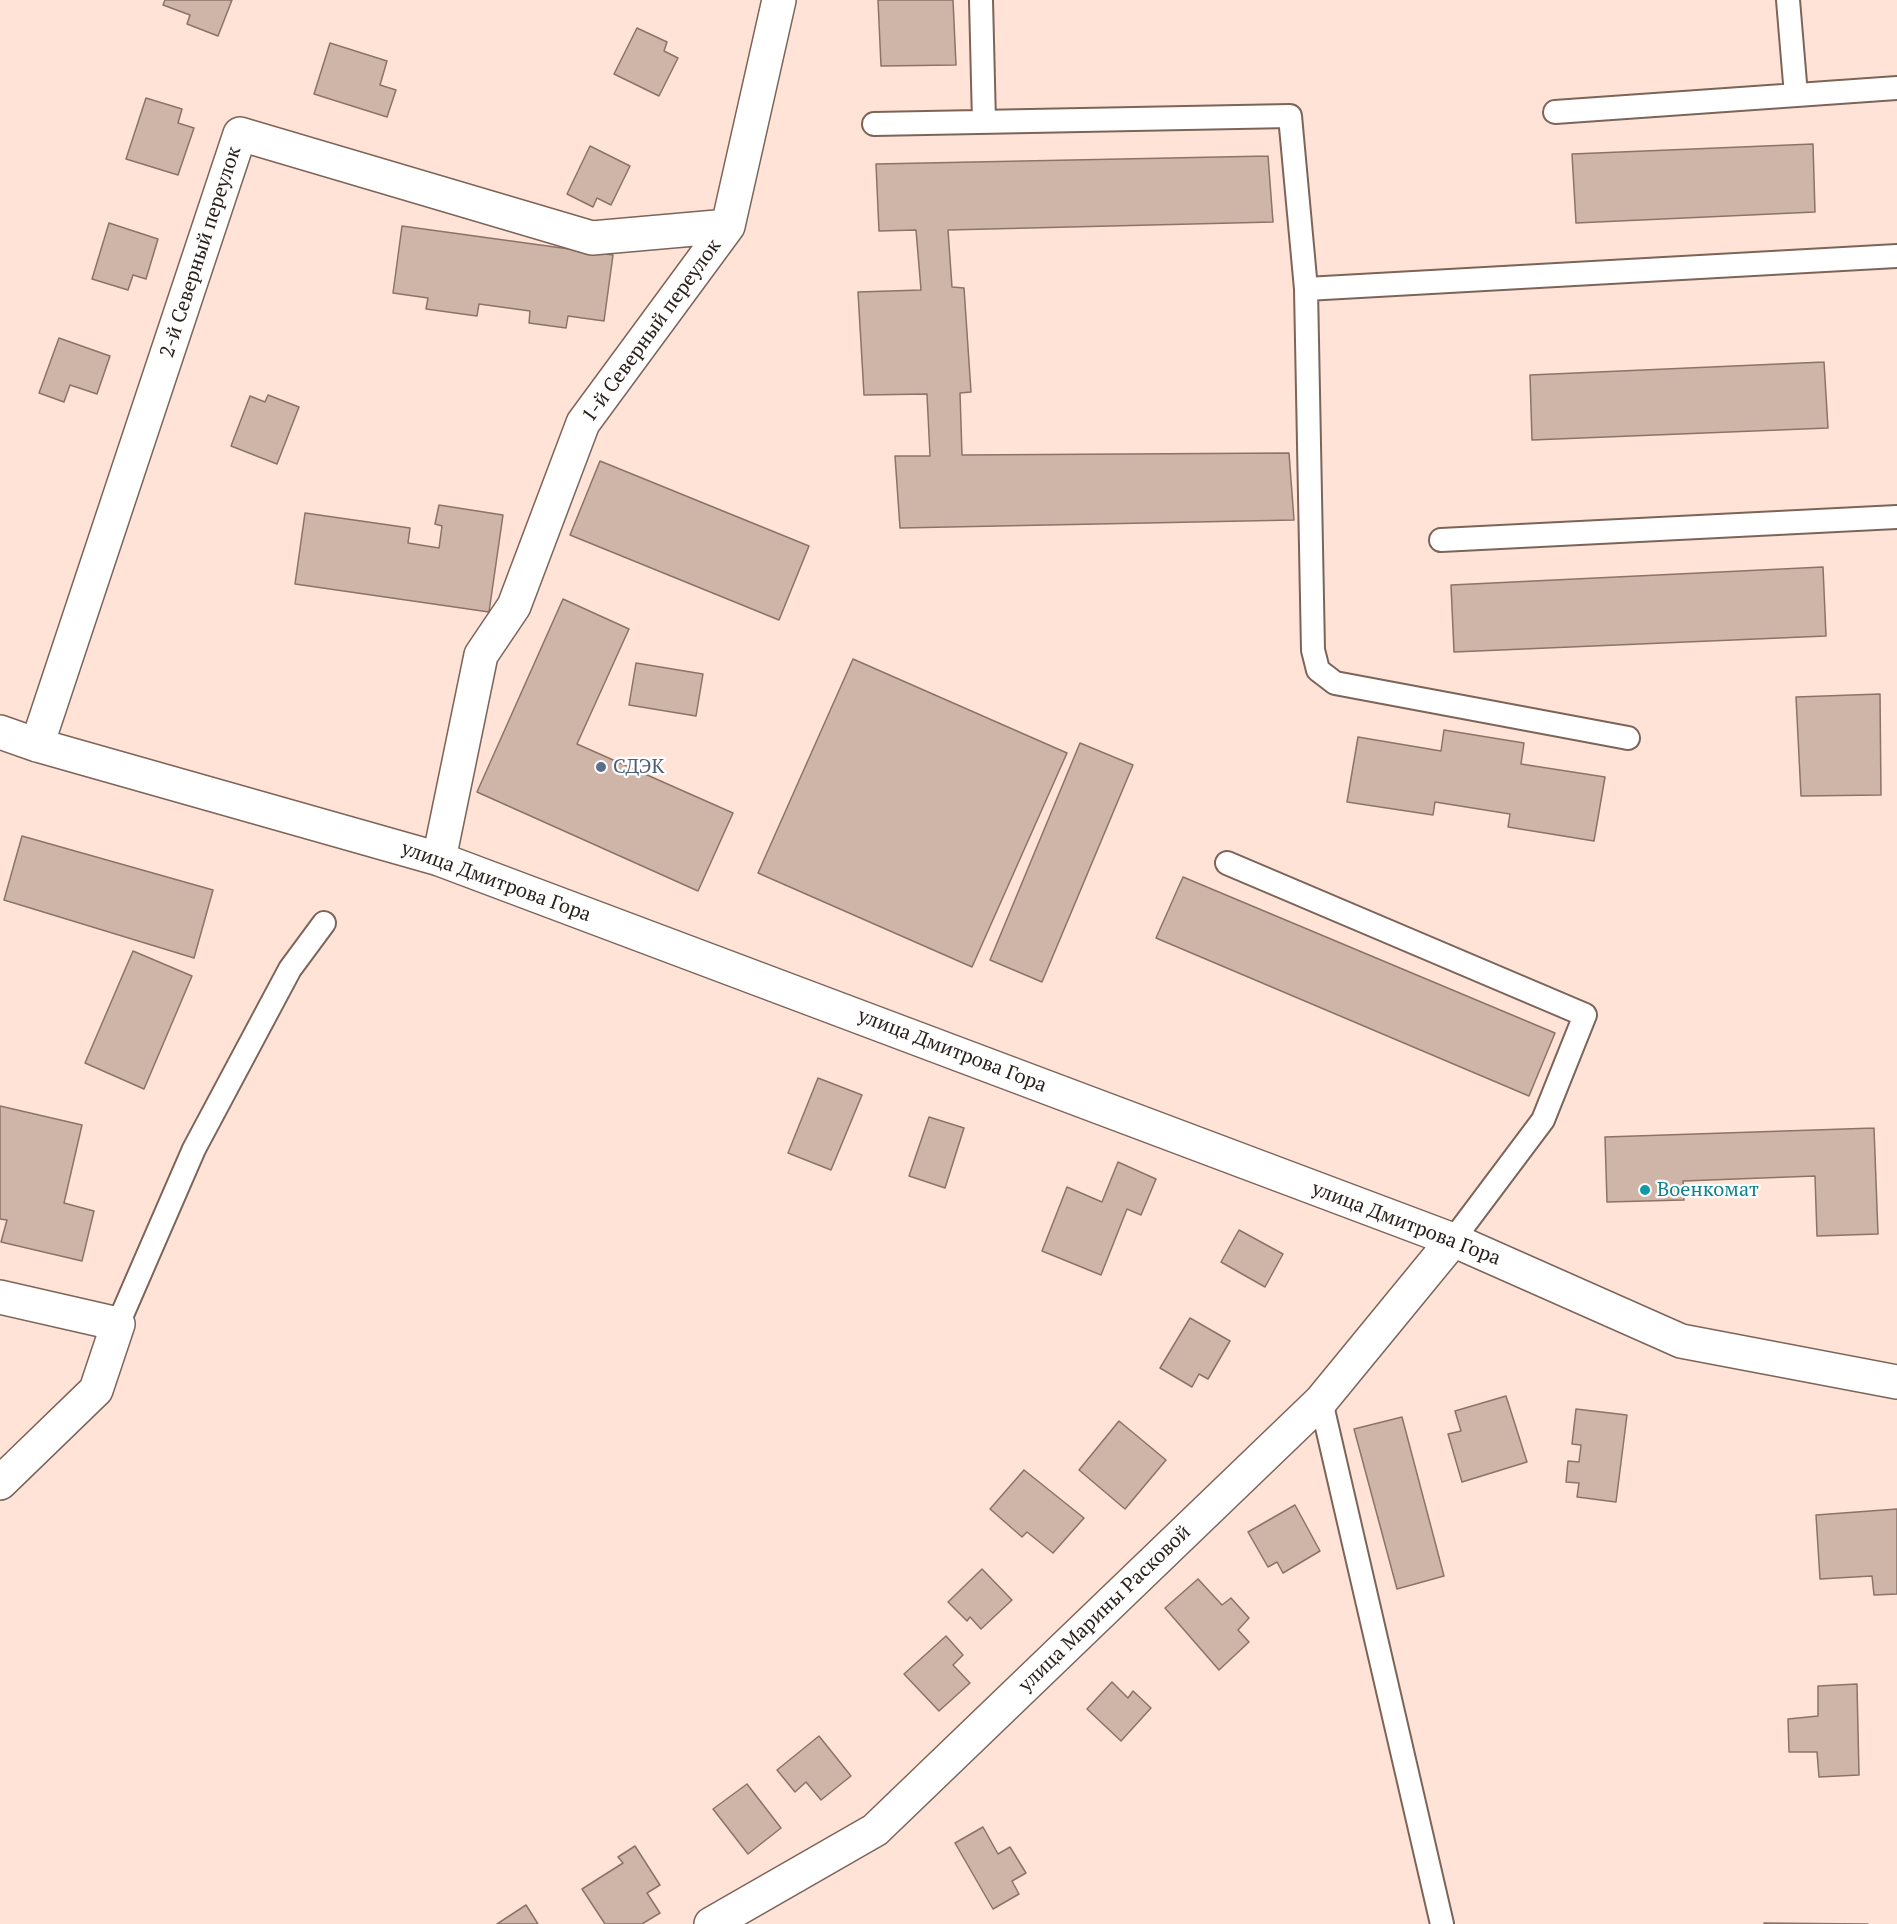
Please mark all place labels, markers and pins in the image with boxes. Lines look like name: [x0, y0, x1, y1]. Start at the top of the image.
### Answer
place label: СДЭК: [613, 755, 664, 779]
marker: СДЭК: [594, 760, 608, 774]
place label: Военкомат: [1657, 1178, 1759, 1202]
marker: Военкомат: [1638, 1183, 1652, 1197]

